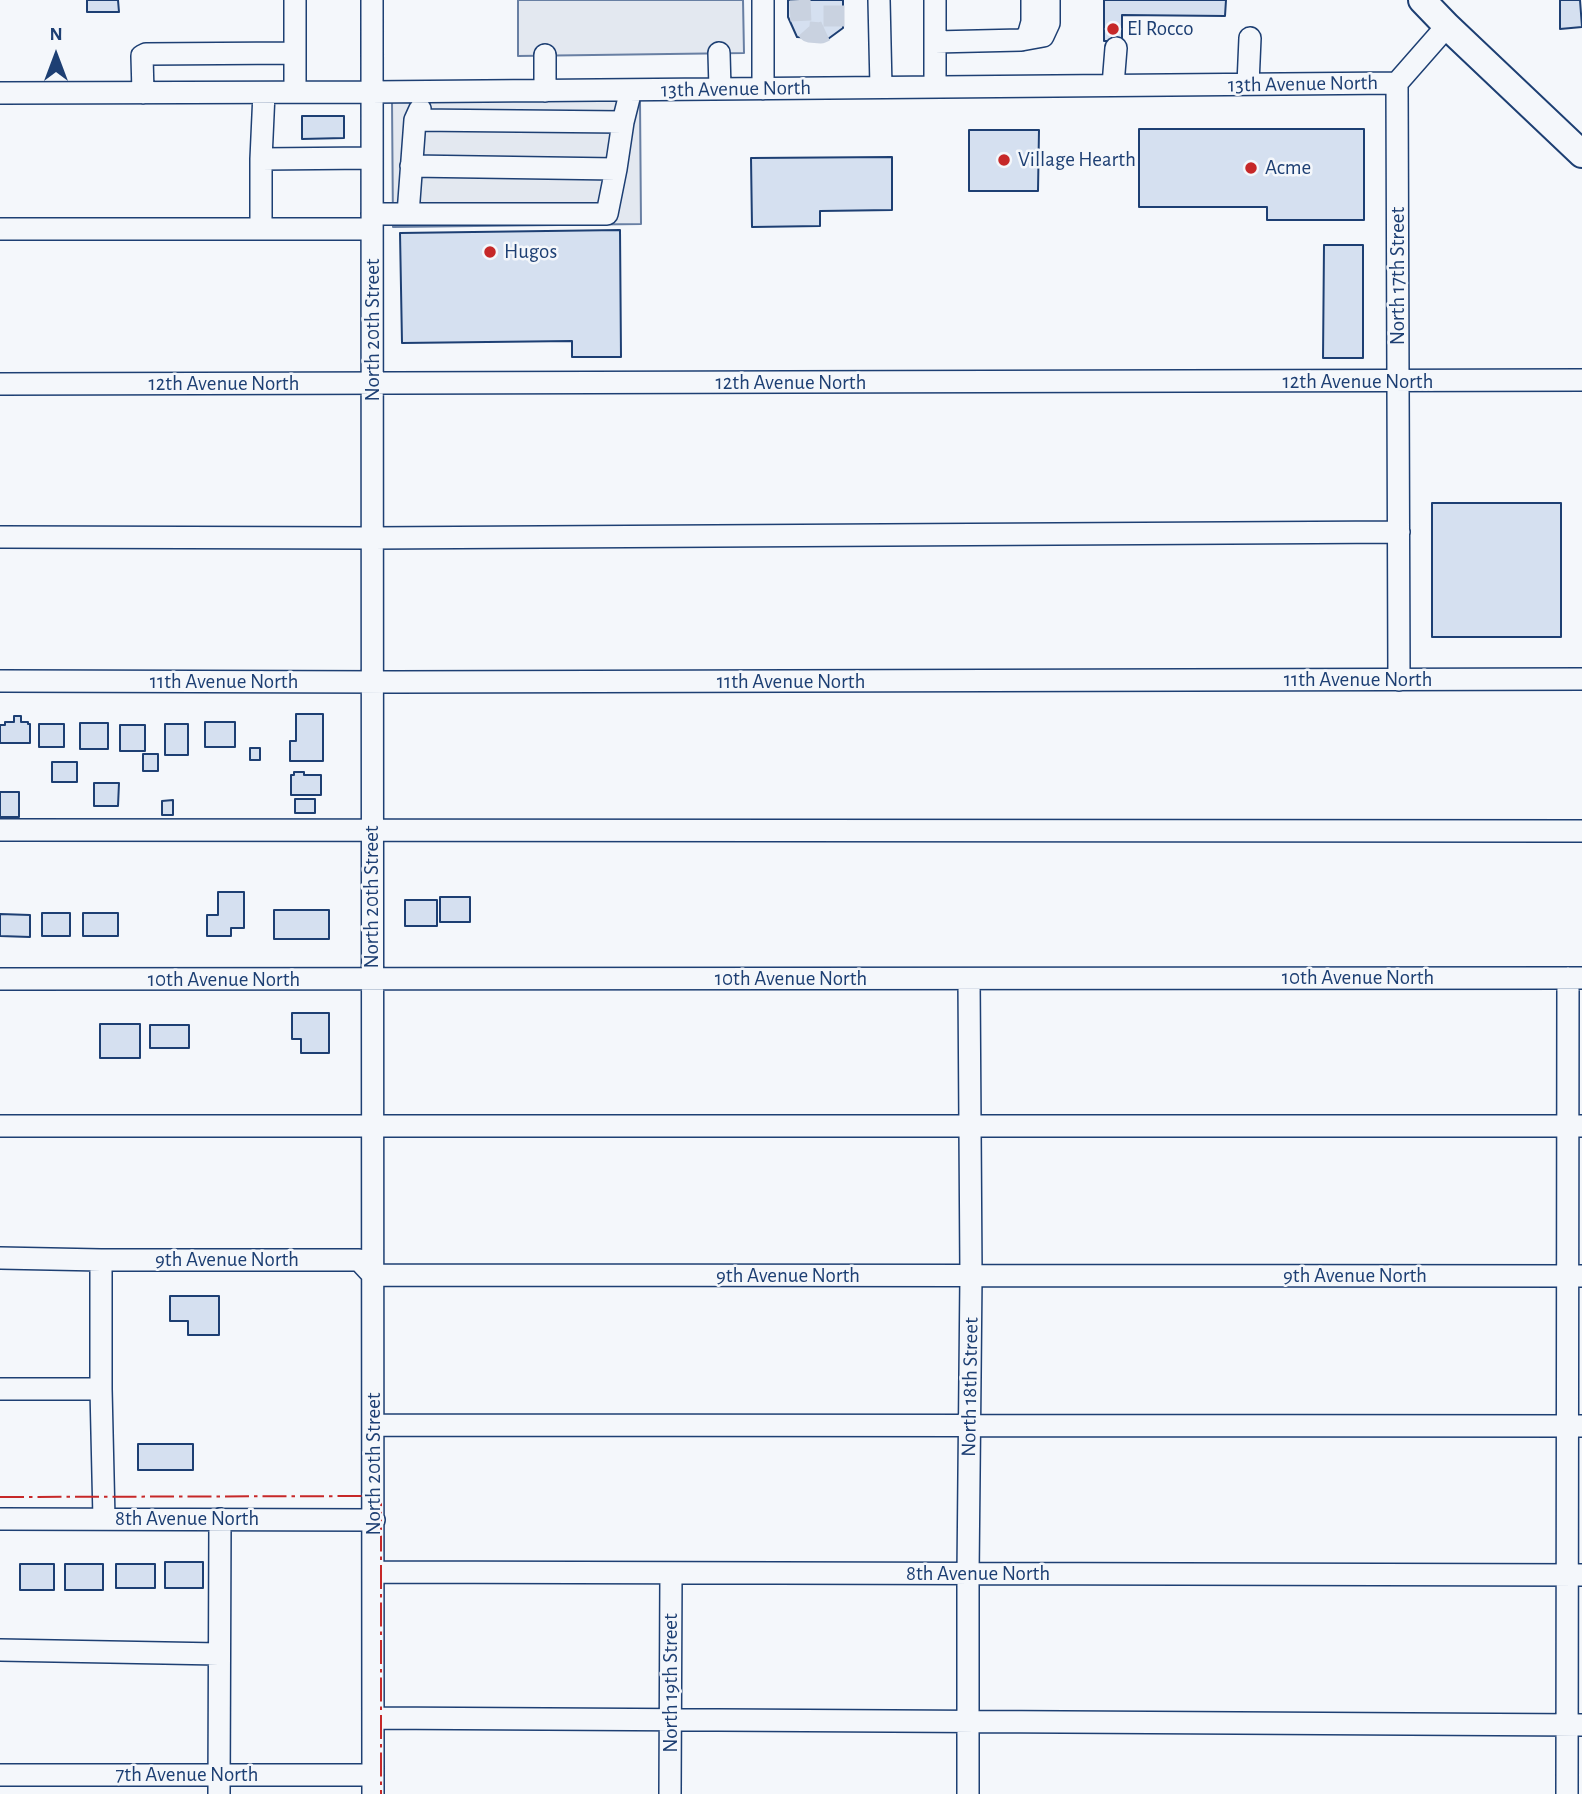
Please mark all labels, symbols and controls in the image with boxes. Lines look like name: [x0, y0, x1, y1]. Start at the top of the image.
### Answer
place label: El Rocco: [1127, 16, 1193, 42]
north arrow: [21, 21, 91, 91]
marker: El Rocco: [1105, 21, 1121, 37]
text: N: [49, 25, 63, 44]
street label: 13th Avenue North: [1228, 70, 1378, 98]
street label: 13th Avenue North: [661, 75, 811, 103]
place label: Village Hearth: [1018, 147, 1136, 173]
marker: Village Hearth: [996, 152, 1012, 168]
place label: Acme: [1265, 155, 1311, 181]
marker: Acme: [1243, 160, 1259, 176]
street label: North 17th Street: [1385, 207, 1411, 345]
place label: Hugos: [504, 239, 557, 265]
marker: Hugos: [482, 244, 498, 260]
street label: North 20th Street: [360, 258, 386, 402]
street label: 12th Avenue North: [1283, 369, 1433, 395]
street label: 12th Avenue North: [716, 370, 866, 396]
street label: 12th Avenue North: [149, 371, 299, 397]
street label: 11th Avenue North: [1284, 667, 1432, 693]
street label: 11th Avenue North: [150, 669, 298, 695]
street label: 11th Avenue North: [717, 669, 865, 695]
street label: North 20th Street: [359, 825, 385, 969]
street label: 10th Avenue North: [1282, 965, 1434, 991]
street label: 10th Avenue North: [715, 966, 867, 992]
street label: 10th Avenue North: [148, 967, 300, 993]
street label: 9th Avenue North: [155, 1247, 299, 1273]
street label: 9th Avenue North: [716, 1263, 860, 1289]
street label: 9th Avenue North: [1283, 1263, 1427, 1289]
street label: North 18th Street: [956, 1317, 984, 1457]
street label: North 20th Street: [361, 1392, 387, 1536]
street label: 8th Avenue North: [115, 1506, 259, 1532]
street label: 8th Avenue North: [906, 1561, 1050, 1587]
street label: North 19th Street: [658, 1613, 684, 1753]
street label: 7th Avenue North: [116, 1762, 258, 1788]

